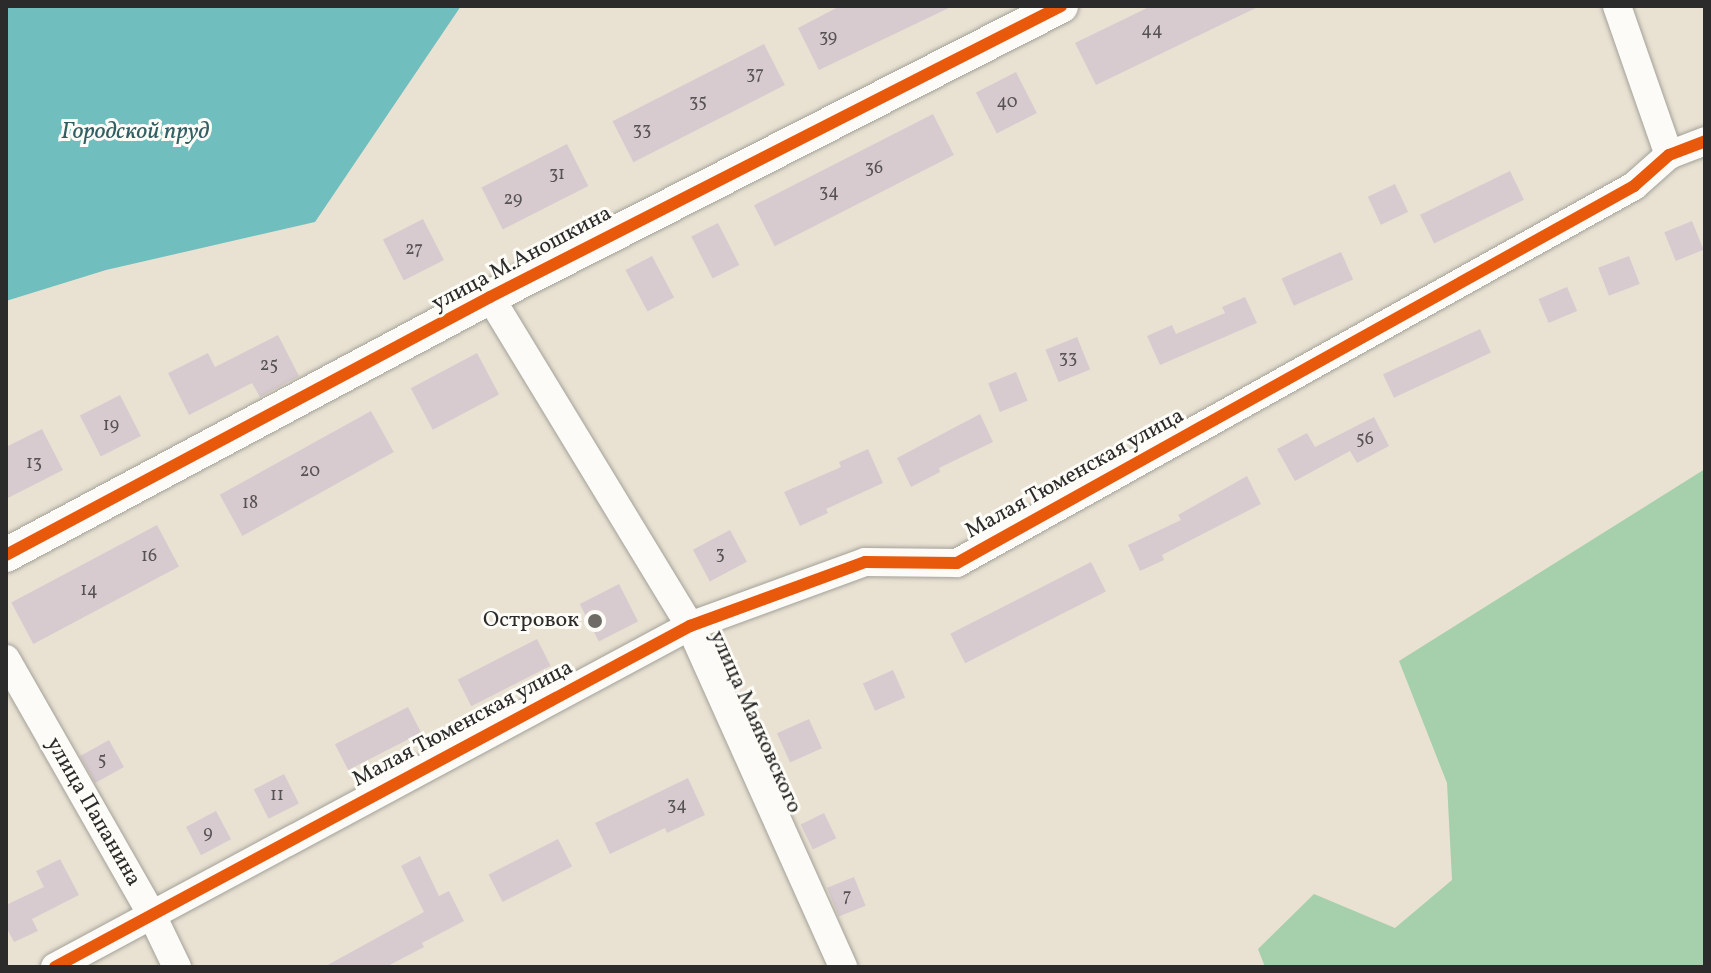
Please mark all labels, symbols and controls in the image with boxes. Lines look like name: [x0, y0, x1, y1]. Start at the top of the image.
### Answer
house number: 44: [1141, 20, 1163, 42]
house number: 39: [819, 27, 837, 49]
house number: 37: [746, 64, 764, 86]
house number: 35: [689, 92, 707, 114]
house number: 40: [996, 92, 1018, 114]
water label: Городской пруд: [61, 119, 209, 147]
house number: 33: [633, 120, 651, 142]
house number: 36: [865, 158, 883, 180]
house number: 31: [549, 164, 565, 186]
house number: 34: [819, 182, 839, 204]
house number: 29: [504, 189, 522, 211]
street label: улица М.Аношкина: [428, 200, 616, 318]
house number: 27: [405, 239, 423, 261]
house number: 33: [1059, 348, 1077, 370]
house number: 25: [260, 355, 278, 377]
street label: Малая Тюменская улица: [961, 403, 1189, 545]
house number: 19: [103, 415, 119, 437]
house number: 56: [1356, 429, 1374, 451]
house number: 13: [26, 453, 42, 475]
house number: 20: [300, 461, 320, 483]
house number: 18: [242, 493, 258, 515]
house number: 3: [715, 544, 725, 566]
house number: 16: [141, 546, 157, 568]
house number: 14: [80, 580, 98, 602]
place label: Островок: [483, 608, 579, 634]
marker: Островок: [586, 612, 604, 630]
street label: улица Маяковского: [703, 627, 807, 817]
street label: Малая Тюменская улица: [348, 654, 578, 794]
street label: улица Папанина: [40, 733, 146, 891]
house number: 5: [98, 750, 106, 772]
house number: 11: [270, 785, 284, 807]
house number: 34: [667, 795, 687, 817]
house number: 9: [203, 823, 213, 845]
house number: 7: [843, 886, 851, 908]

